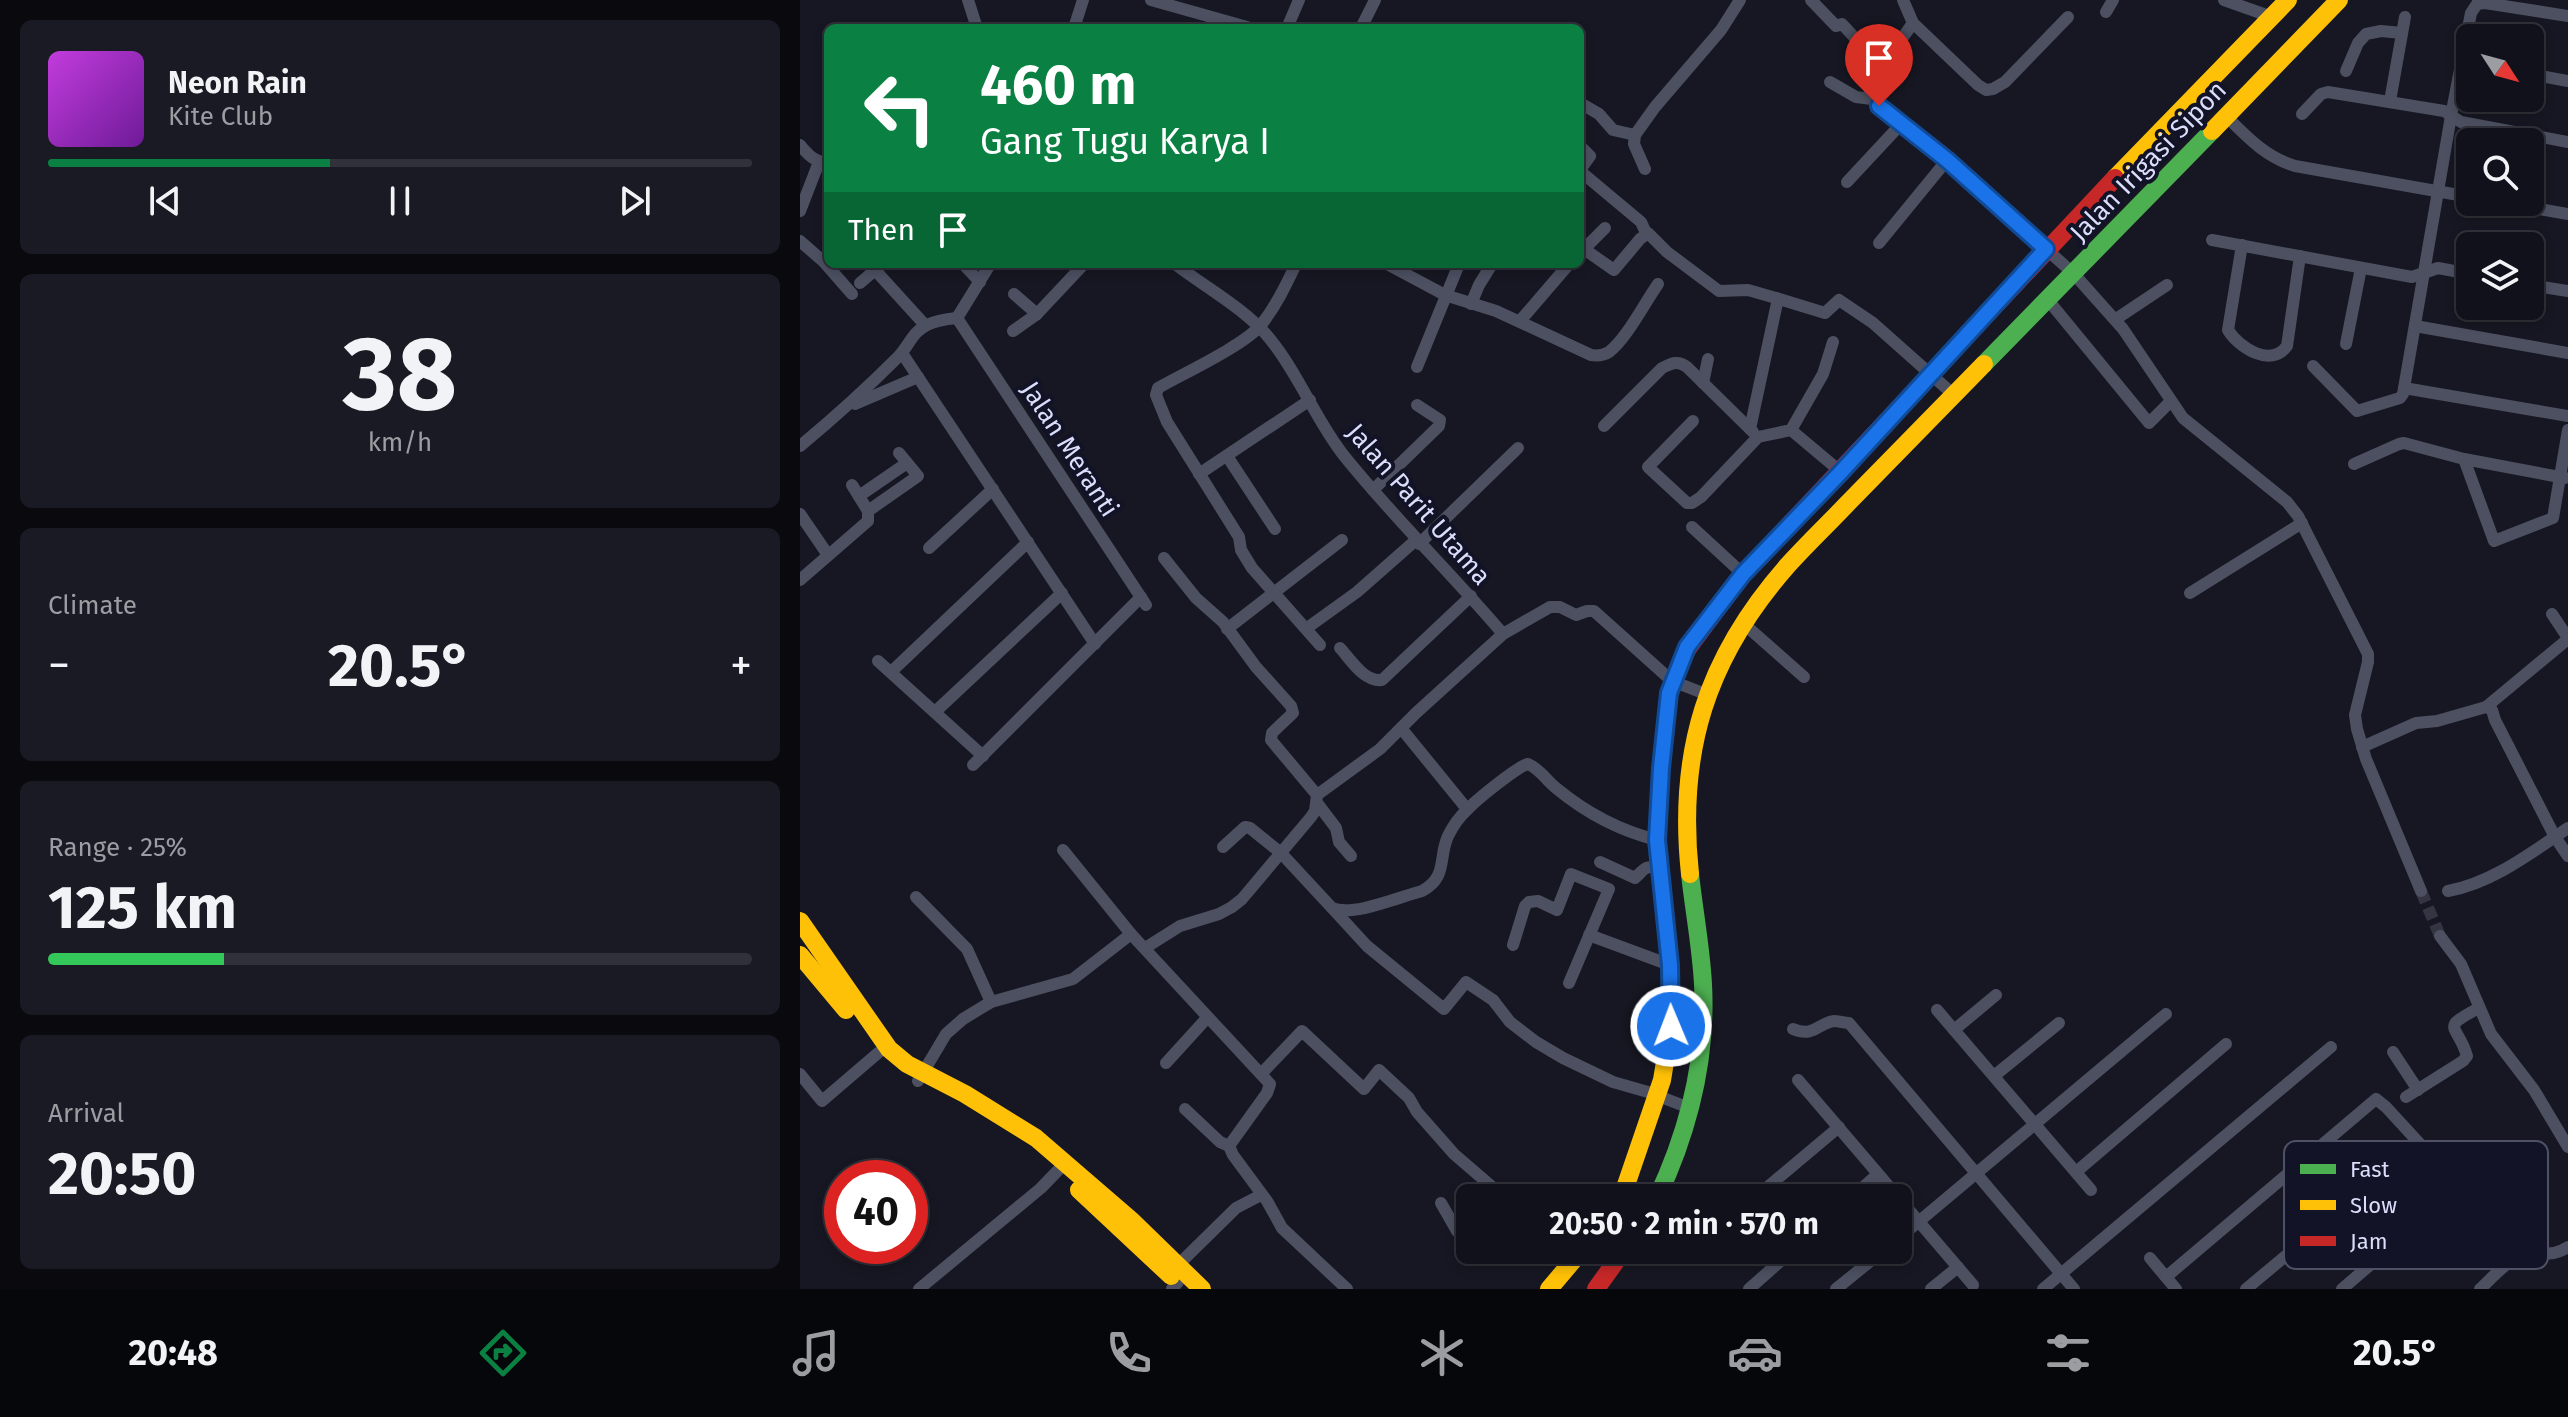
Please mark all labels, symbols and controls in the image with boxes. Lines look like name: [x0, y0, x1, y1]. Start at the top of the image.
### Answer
pin: [1845, 24, 1913, 106]
north arrow: [2456, 24, 2544, 112]
map controls: [2456, 24, 2544, 320]
icon: arrive: [1857, 36, 1901, 80]
text: 460 m: [980, 52, 1137, 119]
icon: left: [848, 56, 952, 160]
text: Neon Rain: [168, 65, 307, 101]
street label: Jalan Irigasi Sipon: [2064, 75, 2233, 248]
text: Kite Club: [168, 101, 273, 132]
text: Gang Tugu Karya I: [980, 120, 1270, 164]
button: search: [2456, 128, 2544, 216]
icon: previous: [143, 179, 187, 223]
icon: pause: [378, 179, 422, 223]
icon: next: [613, 179, 657, 223]
icon: arrive: [931, 208, 975, 252]
text: Then: [848, 212, 915, 248]
button: layers: [2456, 232, 2544, 320]
text: 38: [343, 312, 457, 437]
street label: Jalan Meranti: [1014, 376, 1125, 523]
street label: Jalan Parit Utama: [1340, 417, 1497, 591]
text: km/h: [368, 427, 432, 458]
text: Climate: [48, 590, 137, 621]
text: 20.5°: [328, 630, 472, 702]
text: −: [48, 639, 70, 692]
text: +: [730, 639, 752, 692]
text: Range · 25%: [48, 832, 187, 863]
text: 125 km: [48, 872, 237, 944]
position arrow: [1629, 984, 1713, 1068]
text: Arrival: [48, 1098, 124, 1129]
text: 20:50: [48, 1138, 196, 1210]
legend: [2284, 1141, 2548, 1269]
text: Fast: [2350, 1156, 2390, 1183]
speed limit sign: 40: [824, 1160, 928, 1264]
text: Slow: [2350, 1192, 2397, 1219]
text: 20:50 · 2 min · 570 m: [1549, 1206, 1819, 1242]
text: Jam: [2350, 1228, 2388, 1255]
icon: directions: [475, 1325, 531, 1381]
icon: music: [788, 1325, 844, 1381]
icon: phone: [1101, 1325, 1157, 1381]
icon: climate: [1414, 1325, 1470, 1381]
icon: car: [1727, 1325, 1783, 1381]
icon: filters: [2040, 1325, 2096, 1381]
text: 20:48: [129, 1331, 218, 1375]
text: 20.5°: [2353, 1331, 2439, 1375]

